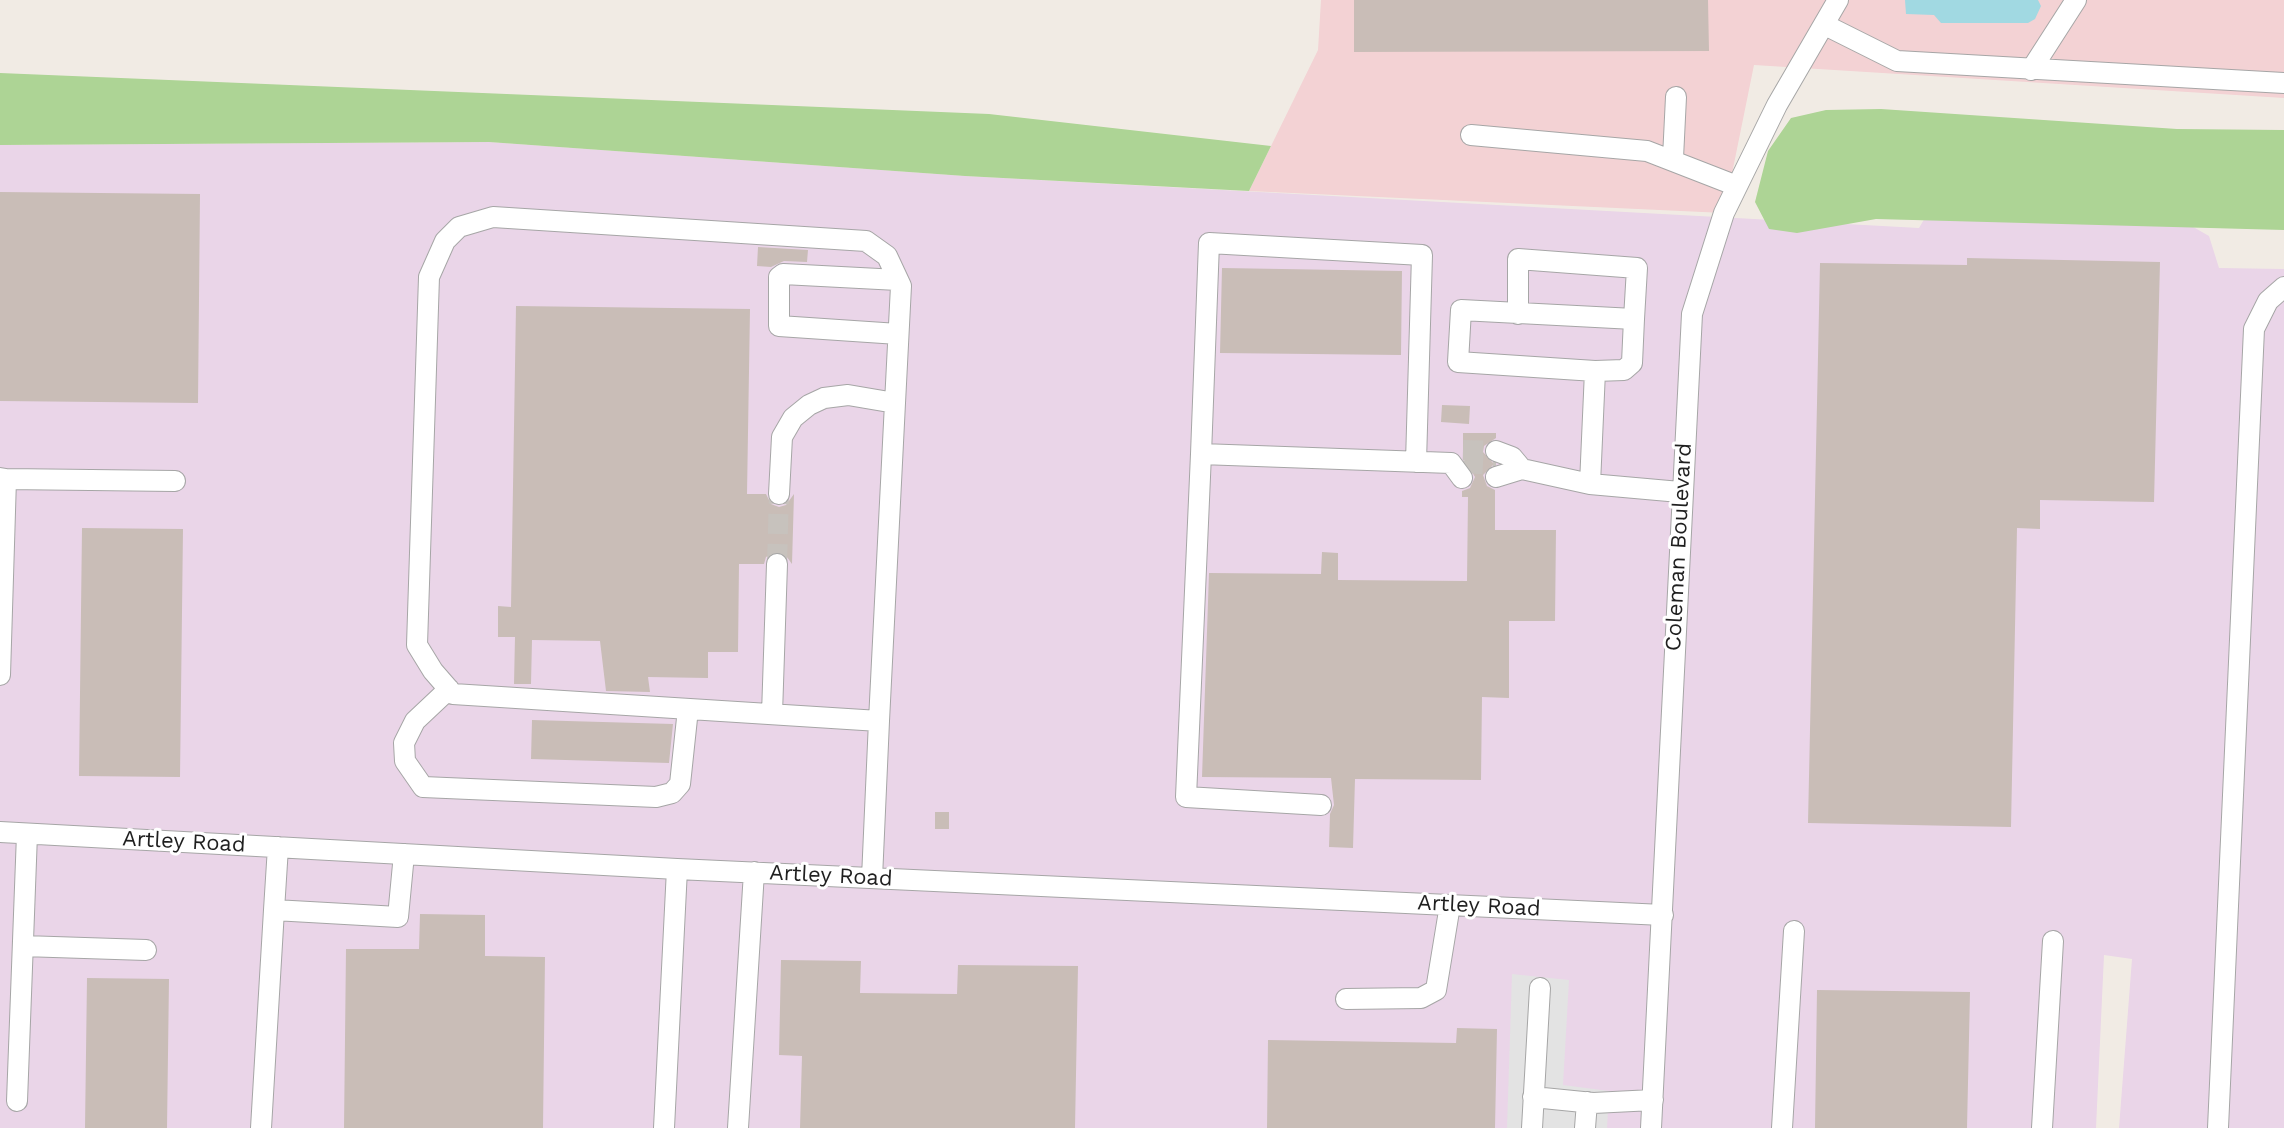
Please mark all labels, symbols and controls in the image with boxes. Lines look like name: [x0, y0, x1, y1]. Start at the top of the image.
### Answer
street label: Coleman Boulevard: [1660, 442, 1698, 652]
street label: Artley Road: [122, 826, 246, 858]
street label: Artley Road: [769, 860, 893, 892]
street label: Artley Road: [1417, 890, 1541, 922]

